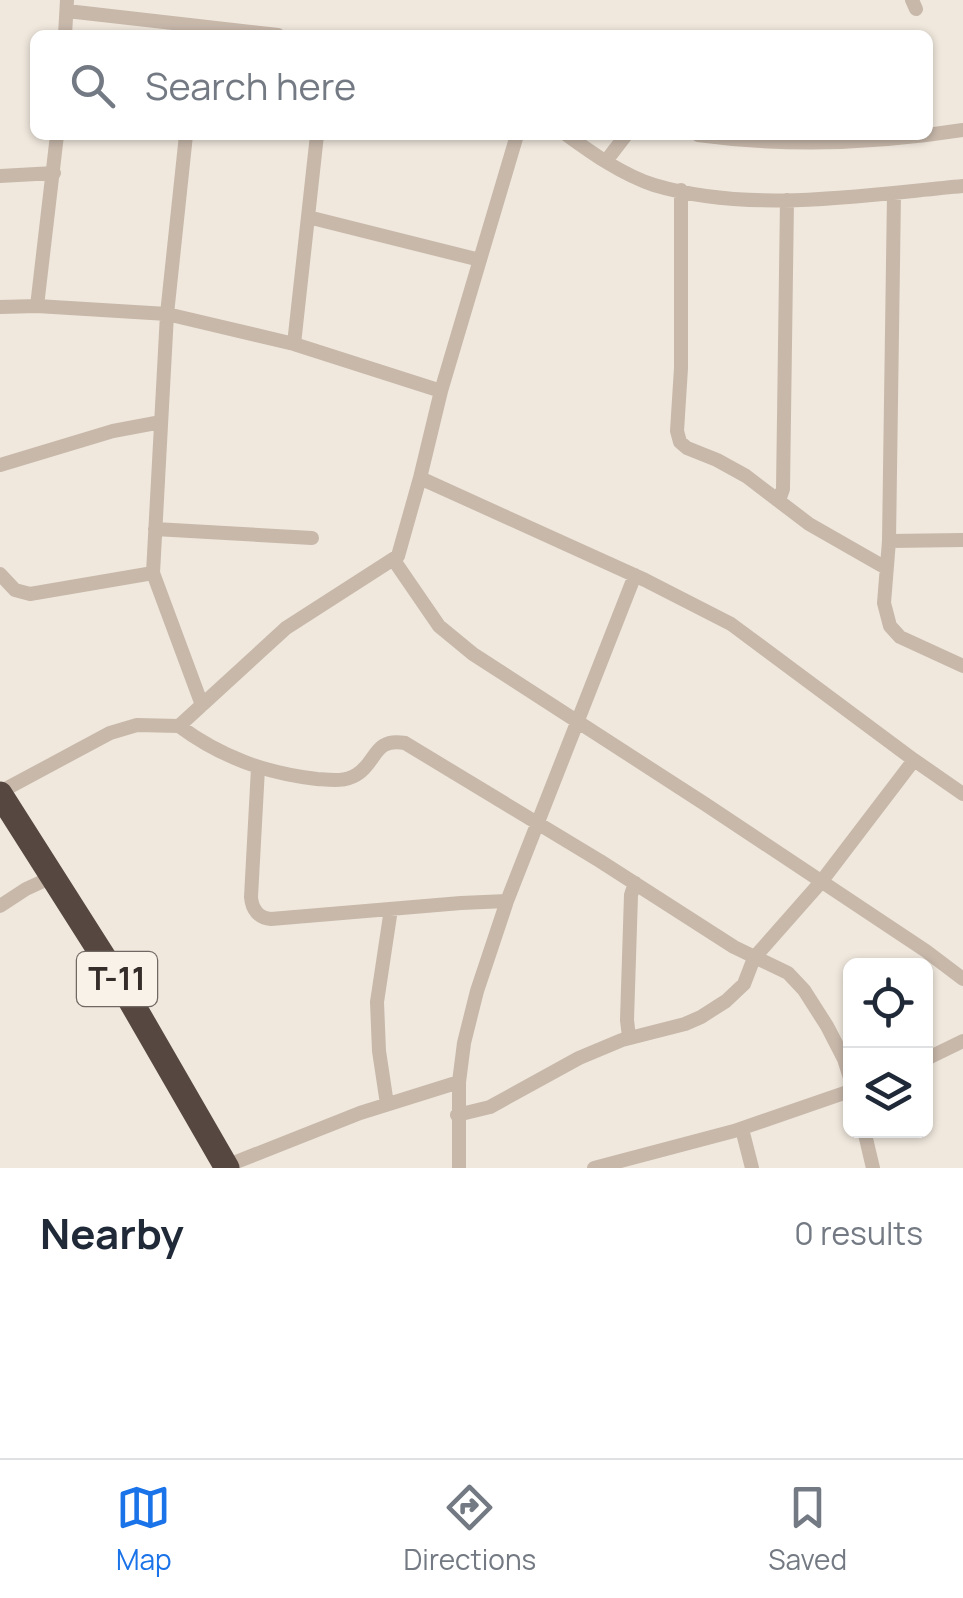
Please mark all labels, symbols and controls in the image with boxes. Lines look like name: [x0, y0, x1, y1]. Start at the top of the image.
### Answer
search box: [30, 30, 933, 140]
icon: search: [65, 58, 120, 113]
text: Search here: [145, 59, 356, 111]
road number: T-11: [77, 952, 157, 1006]
map controls: [843, 958, 933, 1138]
button: locate: [843, 958, 933, 1048]
button: layers: [843, 1048, 933, 1138]
text: Nearby: [40, 1204, 184, 1262]
text: 0 results: [794, 1211, 923, 1255]
tab: Map: [116, 1480, 172, 1578]
tab: Directions: [404, 1480, 536, 1578]
tab: Saved: [768, 1480, 847, 1578]

